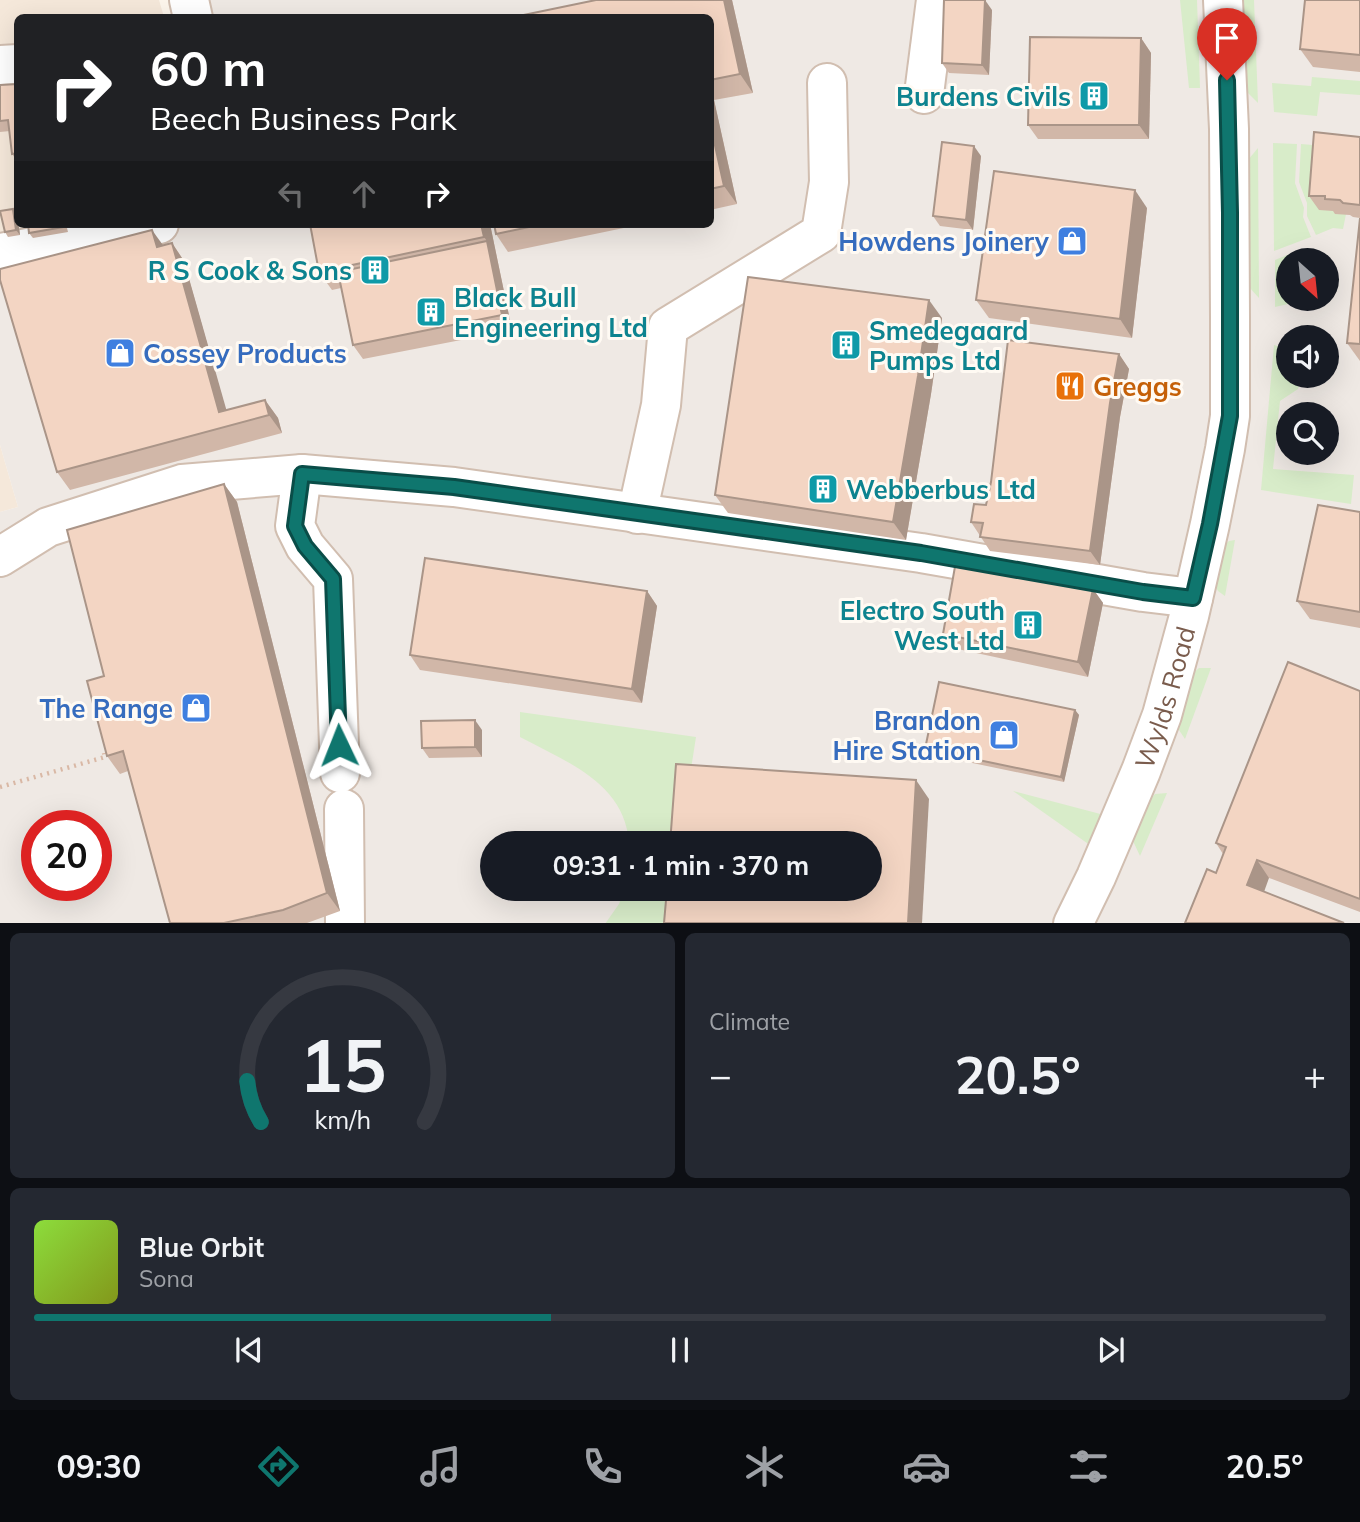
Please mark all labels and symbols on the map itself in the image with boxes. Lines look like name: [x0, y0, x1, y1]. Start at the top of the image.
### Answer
pin: [1197, 8, 1257, 80]
building icon: Burdens Civils: [1077, 79, 1111, 113]
place label: Burdens Civils: [896, 80, 1071, 113]
shop icon: Howdens Joinery: [1055, 224, 1089, 258]
place label: Howdens Joinery: [838, 225, 1050, 258]
north arrow: [1276, 248, 1339, 312]
building icon: R S Cook & Sons: [358, 253, 392, 287]
place label: R S Cook & Sons: [148, 254, 352, 287]
place label: Black Bull Engineering Ltd: [454, 281, 648, 344]
building icon: Black Bull Engineering Ltd: [414, 295, 448, 329]
place label: Smedegaard Pumps Ltd: [869, 314, 1028, 377]
building icon: Smedegaard Pumps Ltd: [829, 328, 863, 362]
shop icon: Cossey Products: [103, 336, 137, 370]
place label: Cossey Products: [143, 337, 347, 370]
restaurant icon: Greggs: [1053, 369, 1087, 403]
place label: Greggs: [1093, 370, 1182, 403]
building icon: Webberbus Ltd: [806, 472, 840, 506]
place label: Webberbus Ltd: [846, 473, 1036, 506]
place label: Electro South West Ltd: [840, 594, 1005, 657]
building icon: Electro South West Ltd: [1011, 608, 1045, 642]
street label: Wylds Road: [1127, 623, 1202, 773]
shop icon: The Range: [179, 691, 213, 725]
place label: The Range: [40, 692, 173, 725]
place label: Brandon Hire Station: [832, 704, 981, 767]
position arrow: [302, 708, 376, 782]
shop icon: Brandon Hire Station: [987, 718, 1021, 752]
speed limit sign: 20: [21, 810, 112, 901]

